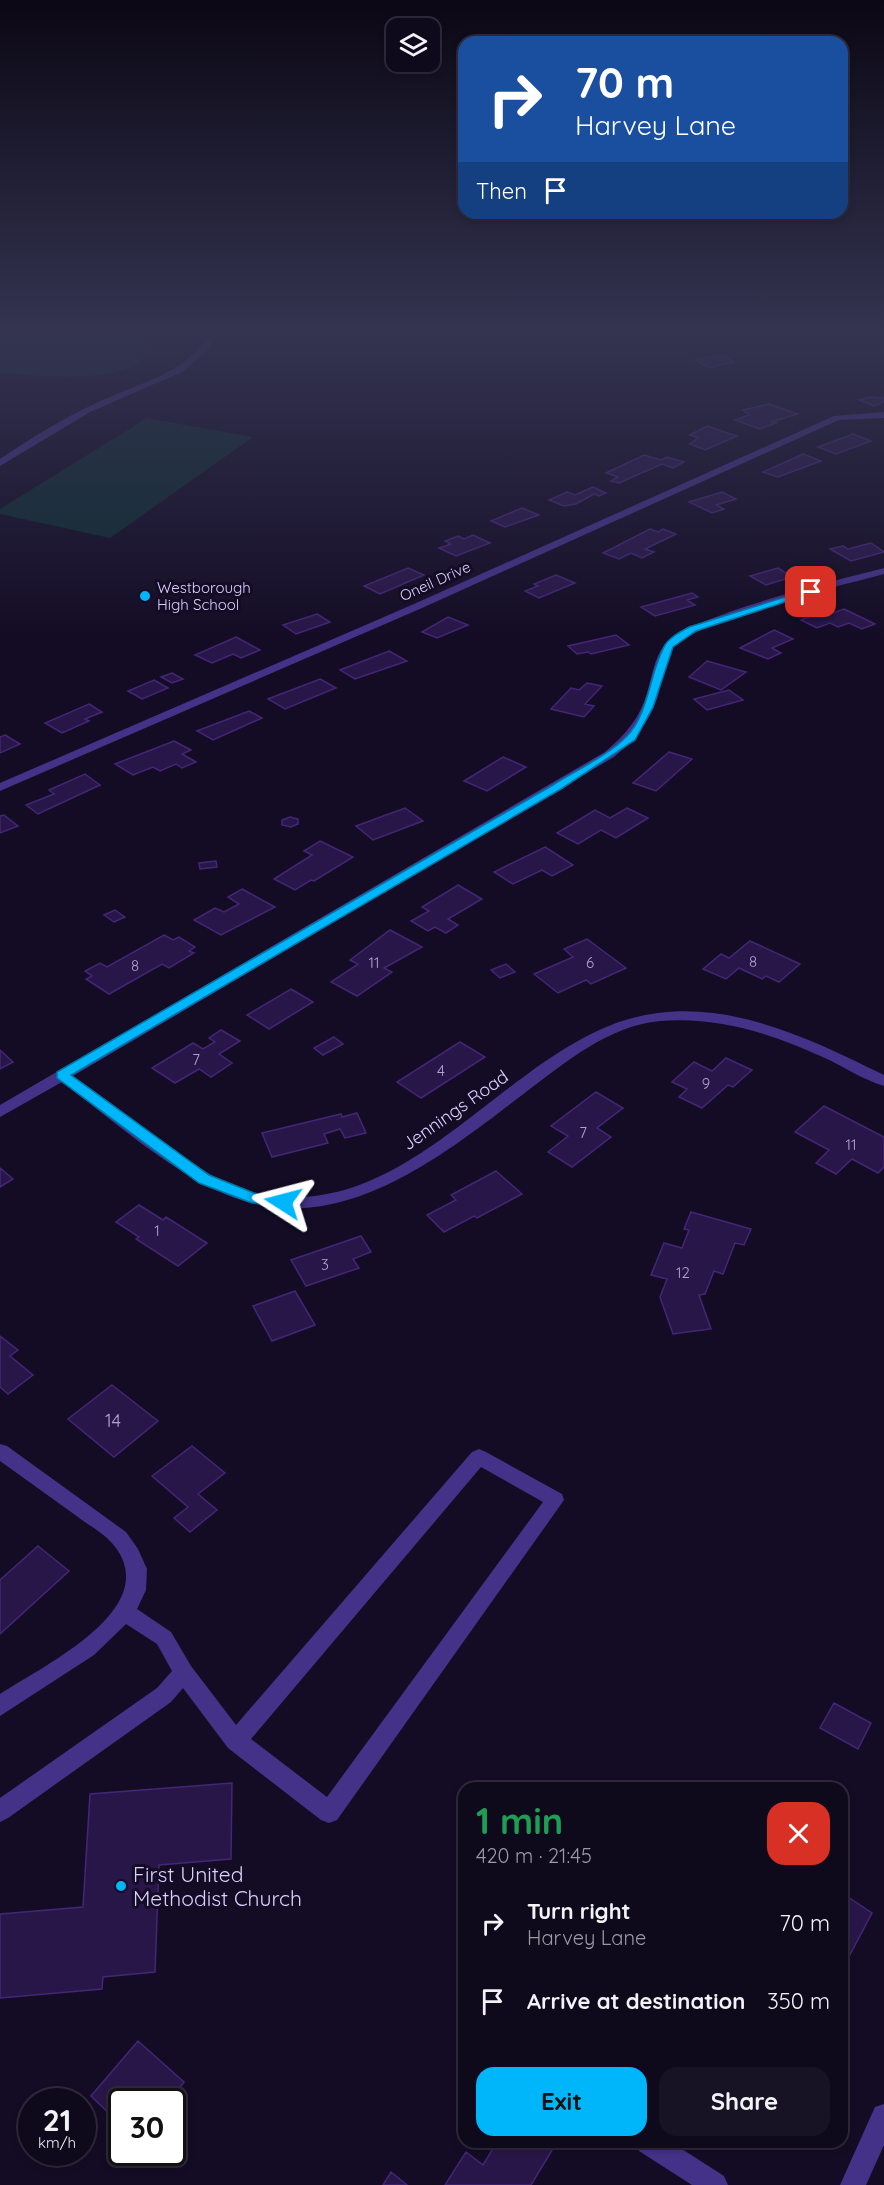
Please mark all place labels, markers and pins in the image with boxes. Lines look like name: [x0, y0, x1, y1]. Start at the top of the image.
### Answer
pin: [785, 566, 836, 617]
place label: Westborough High School: [157, 578, 251, 614]
marker: Westborough High School: [138, 589, 152, 603]
place label: First United Methodist Church: [133, 1861, 302, 1911]
marker: First United Methodist Church: [114, 1879, 128, 1893]

